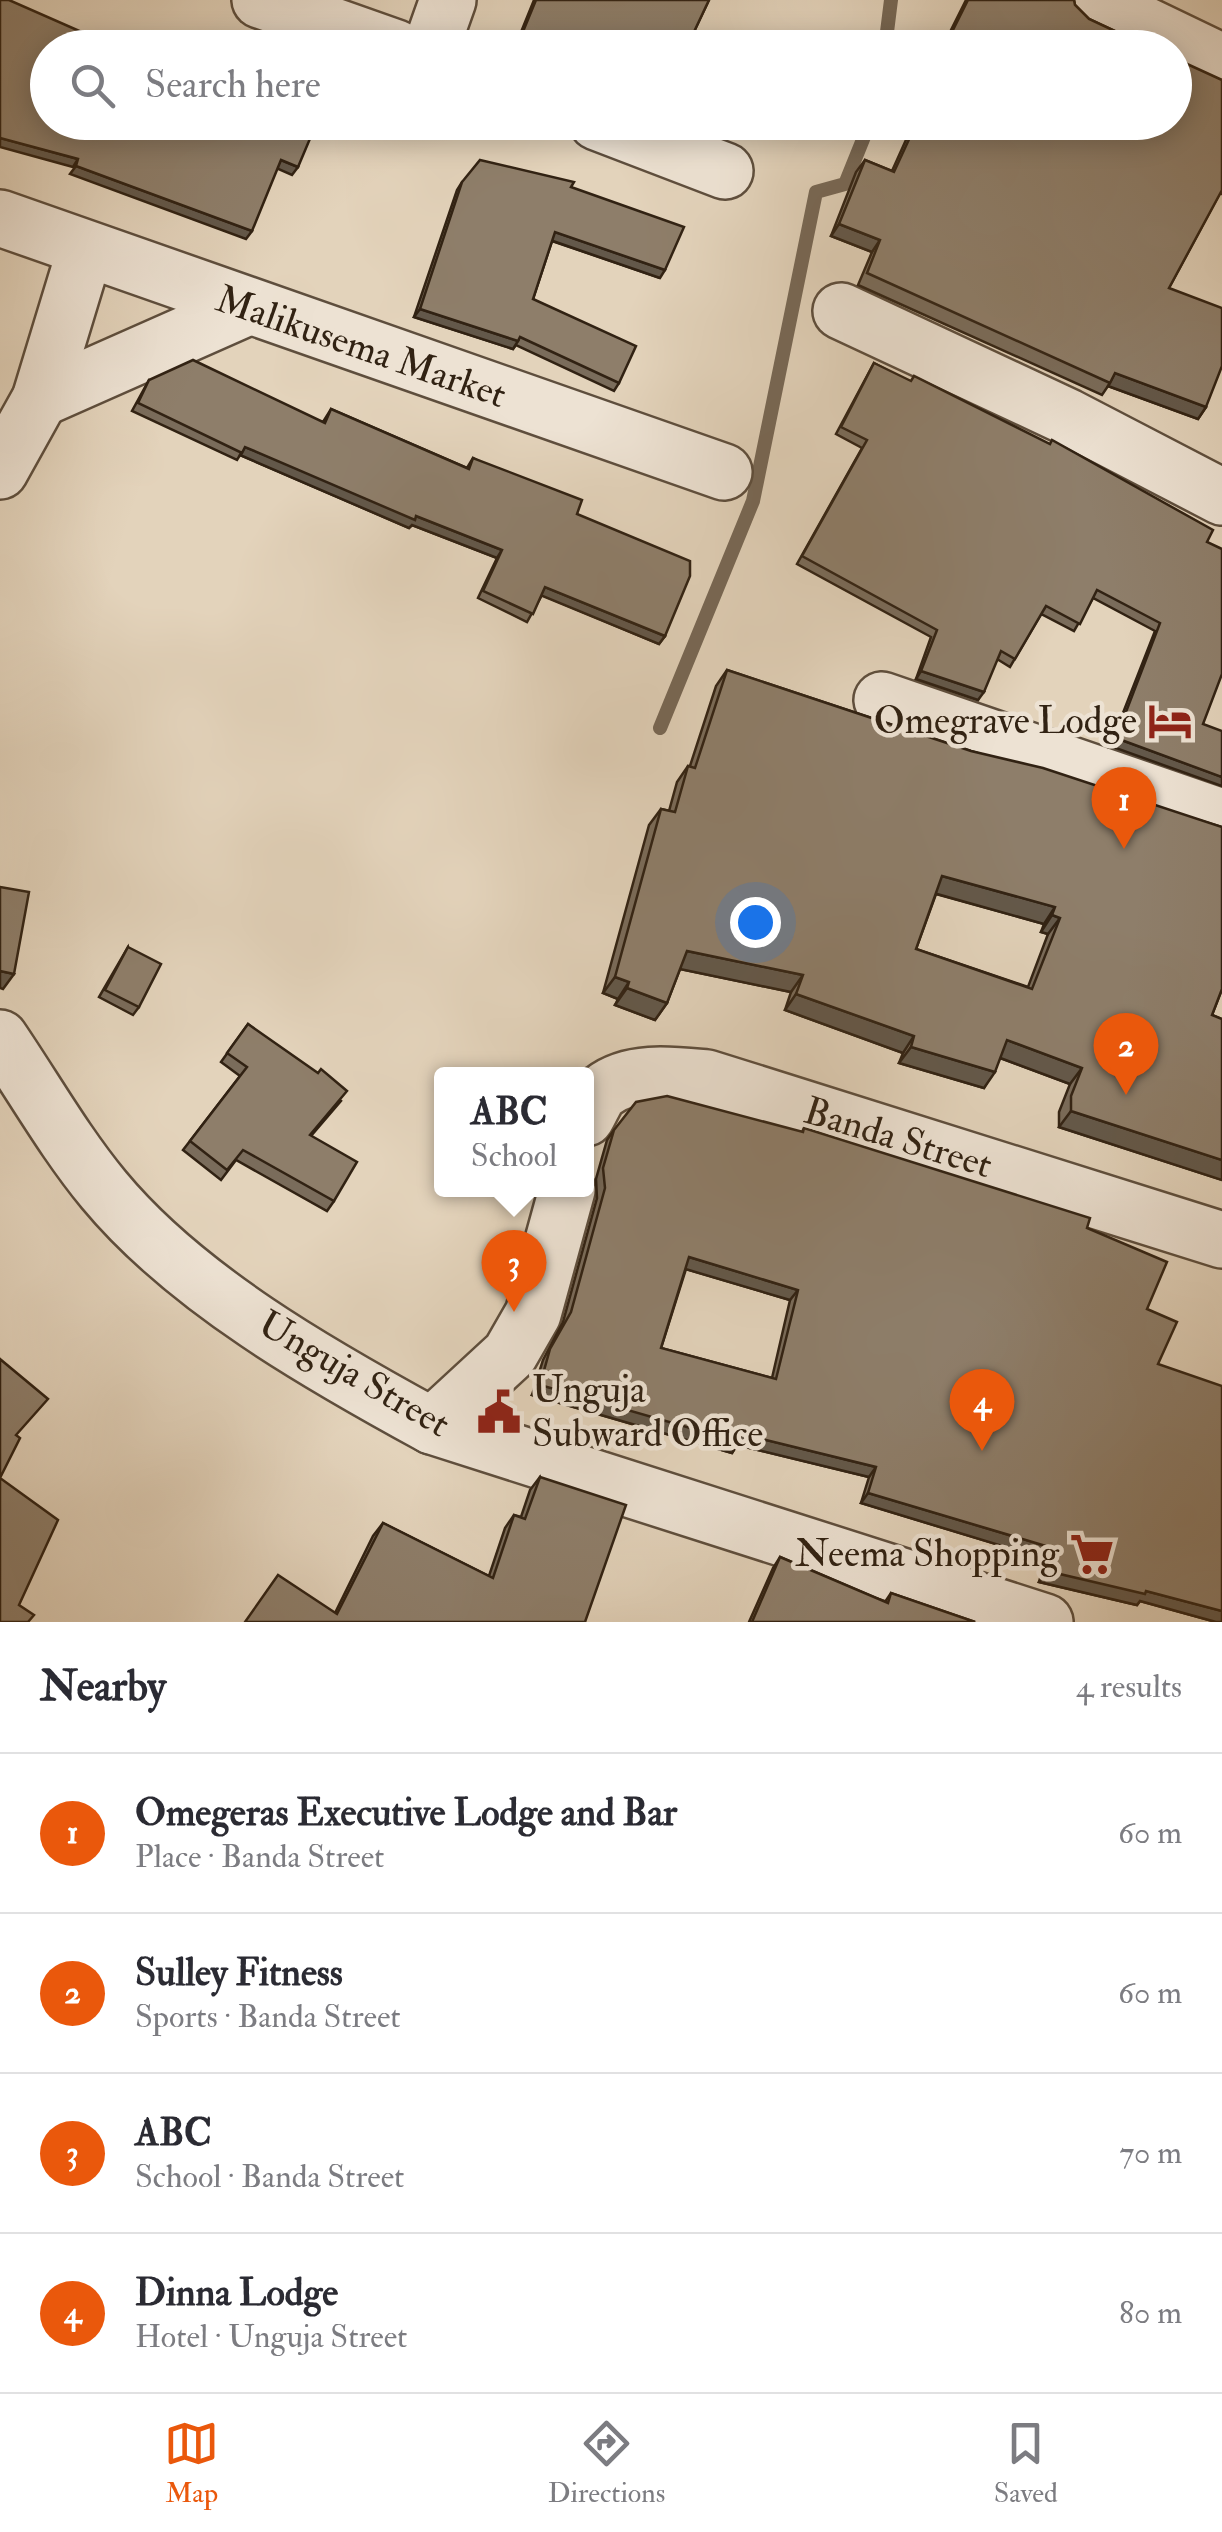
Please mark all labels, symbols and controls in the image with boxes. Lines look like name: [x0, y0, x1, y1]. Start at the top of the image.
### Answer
search box: [30, 30, 1192, 140]
icon: search: [65, 58, 120, 113]
text: Search here: [145, 61, 321, 109]
street label: Malikusema Market: [210, 275, 512, 419]
place label: Omegrave Lodge: [874, 697, 1137, 745]
hotel icon: Omegrave Lodge: [1146, 697, 1194, 745]
pin: 1: [1092, 766, 1156, 849]
your location: [730, 897, 781, 948]
pin: 2: [1094, 1012, 1158, 1095]
popup: [434, 1067, 594, 1197]
street label: Banda Street: [798, 1087, 998, 1189]
text: ABC: [471, 1088, 548, 1136]
text: School: [471, 1136, 557, 1176]
pin: 3: [482, 1230, 546, 1312]
street label: Unguja Street: [250, 1300, 458, 1448]
place label: Unguja Subward Office: [532, 1366, 763, 1458]
pin: 4: [950, 1368, 1014, 1451]
public building icon: Unguja Subward Office: [475, 1388, 523, 1436]
place label: Neema Shopping: [795, 1530, 1060, 1578]
supermarket icon: Neema Shopping: [1068, 1530, 1116, 1578]
text: Nearby: [40, 1661, 166, 1713]
text: 4 results: [1076, 1667, 1182, 1707]
text: Omegeras Executive Lodge and Bar: [135, 1789, 677, 1837]
text: 1: [67, 1813, 78, 1853]
text: 60 m: [1118, 1813, 1182, 1853]
text: Place · Banda Street: [135, 1837, 384, 1877]
text: Sulley Fitness: [135, 1949, 343, 1997]
text: 2: [64, 1973, 81, 2013]
text: 60 m: [1118, 1973, 1182, 2013]
text: Sports · Banda Street: [135, 1997, 401, 2037]
text: ABC: [135, 2109, 212, 2157]
text: 3: [66, 2133, 79, 2173]
text: 70 m: [1119, 2133, 1182, 2173]
text: School · Banda Street: [135, 2157, 404, 2197]
text: Dinna Lodge: [135, 2269, 338, 2317]
text: 4: [64, 2293, 81, 2333]
text: 80 m: [1119, 2293, 1182, 2333]
text: Hotel · Unguja Street: [135, 2317, 407, 2357]
tab: Map: [164, 2416, 219, 2511]
tab: Directions: [548, 2416, 665, 2511]
tab: Saved: [994, 2416, 1058, 2511]

